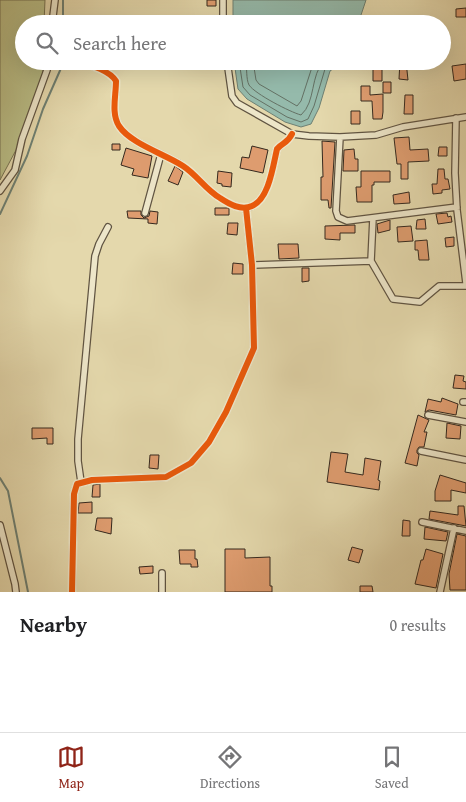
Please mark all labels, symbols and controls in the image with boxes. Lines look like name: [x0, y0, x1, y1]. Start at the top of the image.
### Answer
search box: [15, 15, 451, 70]
icon: search: [33, 29, 61, 57]
text: Search here: [73, 29, 167, 57]
text: Nearby: [20, 609, 87, 640]
text: 0 results: [389, 613, 446, 637]
tab: Map: [57, 743, 85, 793]
tab: Directions: [200, 743, 260, 793]
tab: Saved: [375, 743, 409, 793]

